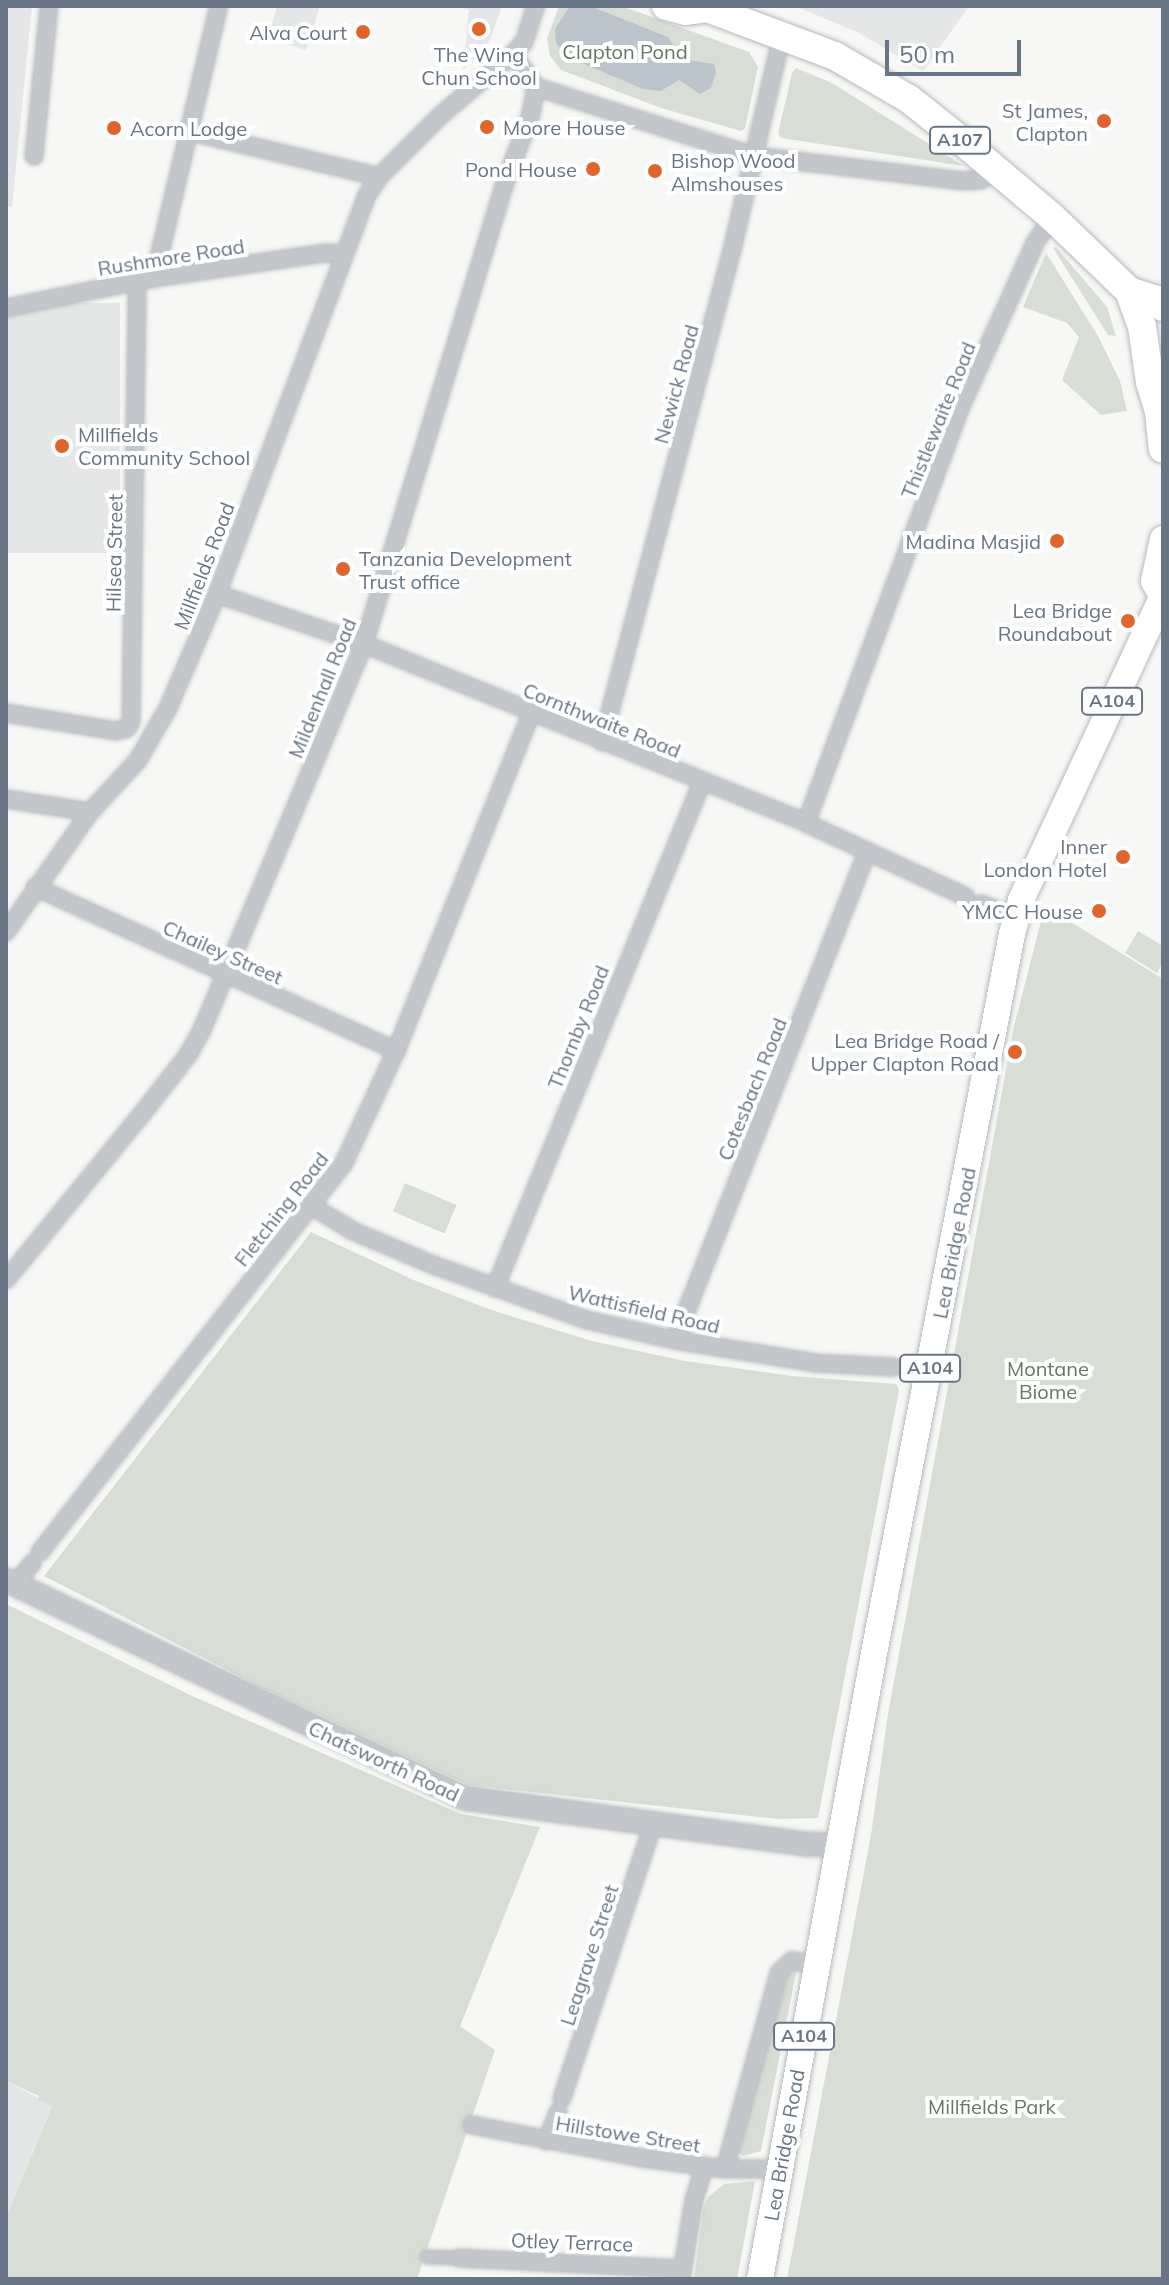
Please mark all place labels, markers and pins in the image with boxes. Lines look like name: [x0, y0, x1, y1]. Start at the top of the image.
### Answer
place label: Alva Court: [249, 20, 347, 44]
marker: The Wing Chun School: [470, 20, 488, 38]
marker: Alva Court: [354, 23, 372, 41]
place label: The Wing Chun School: [421, 42, 537, 89]
place label: St James, Clapton: [1002, 98, 1088, 145]
marker: St James, Clapton: [1095, 112, 1113, 130]
place label: Moore House: [503, 115, 625, 139]
place label: Acorn Lodge: [130, 116, 247, 140]
marker: Moore House: [478, 118, 496, 136]
marker: Acorn Lodge: [105, 119, 123, 137]
place label: Bishop Wood Almshouses: [671, 148, 796, 195]
place label: Pond House: [465, 157, 577, 181]
marker: Pond House: [584, 160, 602, 178]
marker: Bishop Wood Almshouses: [646, 162, 664, 180]
place label: Millfields Community School: [78, 422, 250, 469]
marker: Millfields Community School: [53, 437, 71, 455]
place label: Madina Masjid: [906, 529, 1041, 553]
marker: Madina Masjid: [1048, 532, 1066, 550]
place label: Tanzania Development Trust office: [359, 546, 572, 593]
marker: Tanzania Development Trust office: [334, 560, 352, 578]
place label: Lea Bridge Roundabout: [998, 598, 1112, 645]
marker: Lea Bridge Roundabout: [1119, 612, 1137, 630]
place label: Inner London Hotel: [984, 834, 1107, 881]
marker: Inner London Hotel: [1114, 848, 1132, 866]
place label: YMCC House: [962, 899, 1083, 923]
marker: YMCC House: [1090, 902, 1108, 920]
place label: Lea Bridge Road / Upper Clapton Road: [810, 1028, 999, 1075]
marker: Lea Bridge Road / Upper Clapton Road: [1006, 1043, 1024, 1061]

